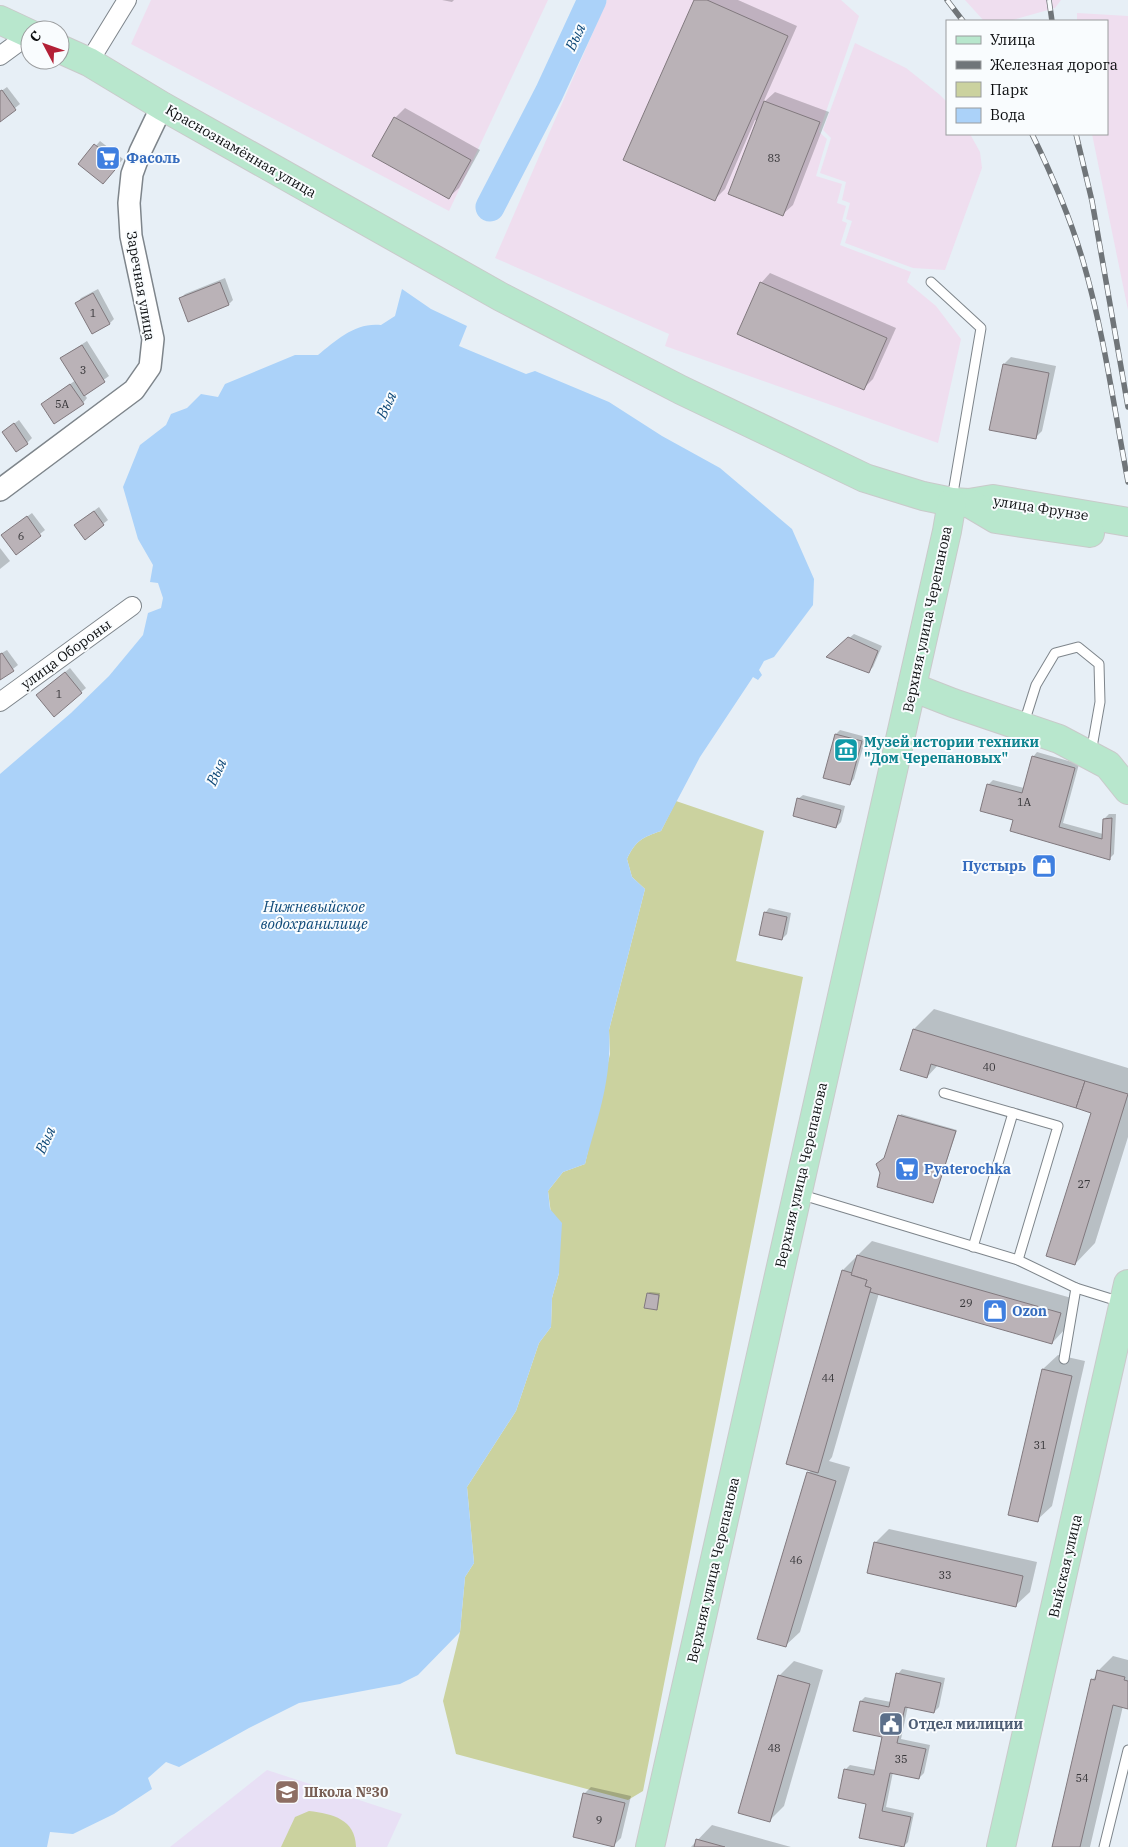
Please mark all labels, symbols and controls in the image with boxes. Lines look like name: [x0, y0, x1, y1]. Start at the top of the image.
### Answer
north arrow: [20, 20, 70, 70]
water label: Выя: [560, 20, 590, 54]
legend: [946, 20, 1108, 135]
text: С: [25, 27, 45, 46]
text: Улица: [990, 30, 1035, 49]
text: Железная дорога: [990, 55, 1118, 74]
text: Парк: [990, 80, 1028, 99]
street label: Краснознамённая улица: [162, 100, 320, 202]
text: Вода: [990, 105, 1026, 124]
supermarket icon: Фасоль: [95, 145, 121, 171]
place label: Фасоль: [126, 149, 180, 167]
house number: 83: [767, 151, 781, 165]
street label: Заречная улица: [123, 230, 160, 342]
house number: 1: [90, 306, 96, 320]
house number: 3: [80, 363, 86, 377]
water label: Выя: [371, 388, 401, 422]
house number: 5А: [55, 397, 70, 411]
street label: улица Фрунзе: [992, 492, 1090, 524]
street label: Верхняя улица Черепанова: [898, 524, 956, 714]
house number: 6: [18, 529, 24, 543]
street label: улица Обороны: [17, 615, 115, 693]
house number: 1: [56, 687, 62, 701]
place label: Музей истории техники "Дом Черепановых": [864, 733, 1039, 767]
museum icon: Музей истории техники "Дом Черепановых": [833, 737, 859, 763]
water label: Выя: [201, 755, 231, 789]
house number: 1А: [1017, 795, 1032, 809]
shop icon: Пустырь: [1031, 853, 1057, 879]
place label: Пустырь: [962, 857, 1026, 875]
water label: Нижневыйское водохранилище: [260, 897, 368, 933]
house number: 40: [982, 1060, 996, 1074]
street label: Верхняя улица Черепанова: [771, 1080, 831, 1270]
water label: Выя: [30, 1123, 60, 1157]
supermarket icon: Pyaterochka: [894, 1156, 920, 1182]
place label: Pyaterochka: [924, 1160, 1011, 1178]
house number: 27: [1077, 1177, 1091, 1191]
house number: 29: [959, 1296, 973, 1310]
shop icon: Ozon: [982, 1298, 1008, 1324]
place label: Ozon: [1012, 1302, 1047, 1320]
house number: 44: [821, 1371, 835, 1385]
house number: 31: [1033, 1438, 1047, 1452]
street label: Верхняя улица Черепанова: [683, 1475, 743, 1665]
street label: Выйская улица: [1044, 1512, 1086, 1620]
house number: 46: [789, 1553, 803, 1567]
house number: 33: [938, 1568, 952, 1582]
public building icon: Отдел милиции: [878, 1711, 904, 1737]
place label: Отдел милиции: [908, 1715, 1024, 1733]
house number: 48: [767, 1741, 781, 1755]
house number: 35: [894, 1752, 908, 1766]
house number: 54: [1075, 1771, 1089, 1785]
school or university icon: Школа №30: [274, 1779, 300, 1805]
place label: Школа №30: [304, 1783, 388, 1801]
house number: 9: [596, 1813, 602, 1827]

